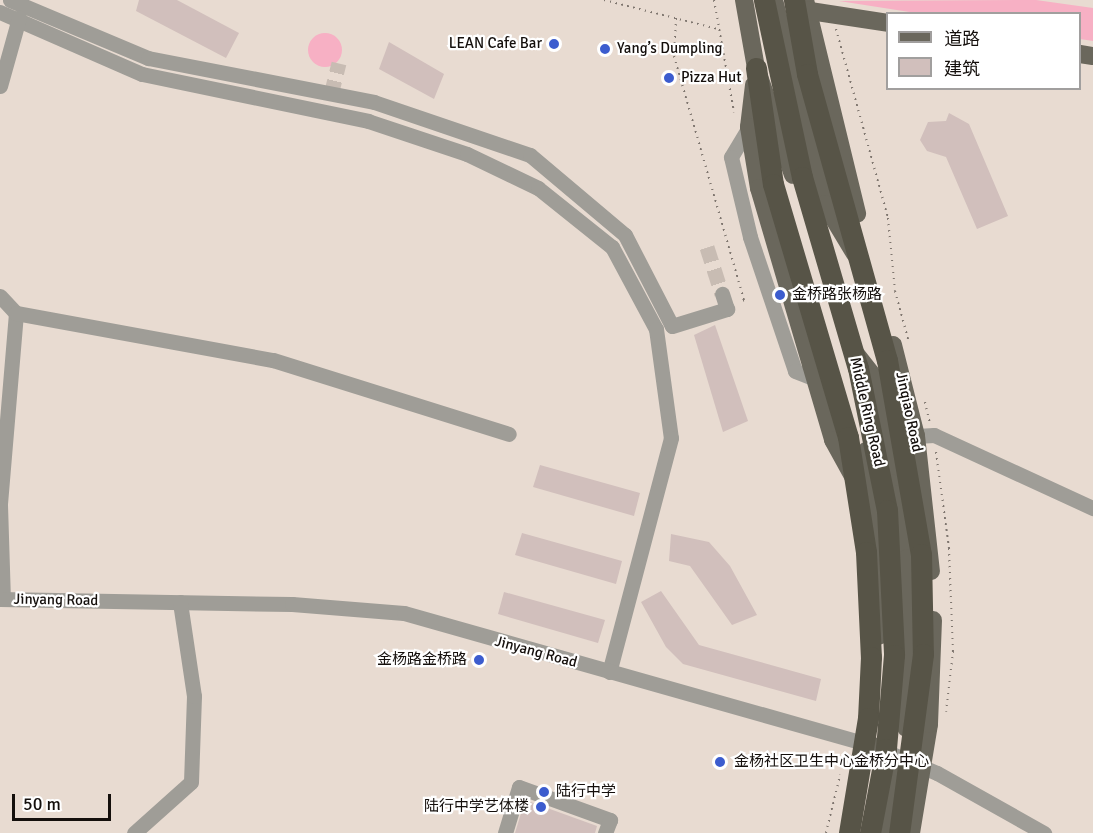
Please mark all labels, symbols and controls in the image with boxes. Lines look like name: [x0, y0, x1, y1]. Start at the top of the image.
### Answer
legend: [886, 12, 1081, 90]
text: 道路: [944, 28, 980, 50]
place label: LEAN Cafe Bar: [449, 35, 542, 53]
marker: LEAN Cafe Bar: [547, 37, 561, 51]
place label: Yang’s Dumpling: [617, 40, 723, 58]
marker: Yang’s Dumpling: [598, 42, 612, 56]
text: 建筑: [944, 58, 980, 80]
place label: Pizza Hut: [681, 69, 741, 87]
marker: Pizza Hut: [662, 71, 676, 85]
place label: 金桥路张杨路: [792, 286, 882, 304]
marker: 金桥路张杨路: [773, 288, 787, 302]
street label: Middle Ring Road: [846, 356, 888, 468]
street label: Jinqiao Road: [892, 370, 926, 454]
street label: Jinyang Road: [14, 590, 98, 610]
street label: Jinyang Road: [493, 632, 579, 672]
place label: 金杨路金桥路: [377, 651, 467, 669]
marker: 金杨路金桥路: [472, 653, 486, 667]
marker: 金杨社区卫生中心金桥分中心: [711, 753, 729, 771]
place label: 金杨社区卫生中心金桥分中心: [734, 753, 929, 771]
scale bar: [15, 782, 114, 820]
place label: 陆行中学: [556, 783, 616, 801]
marker: 陆行中学: [537, 785, 551, 799]
text: 50 m: [23, 793, 61, 815]
place label: 陆行中学艺体楼: [424, 798, 529, 816]
marker: 陆行中学艺体楼: [534, 800, 548, 814]

